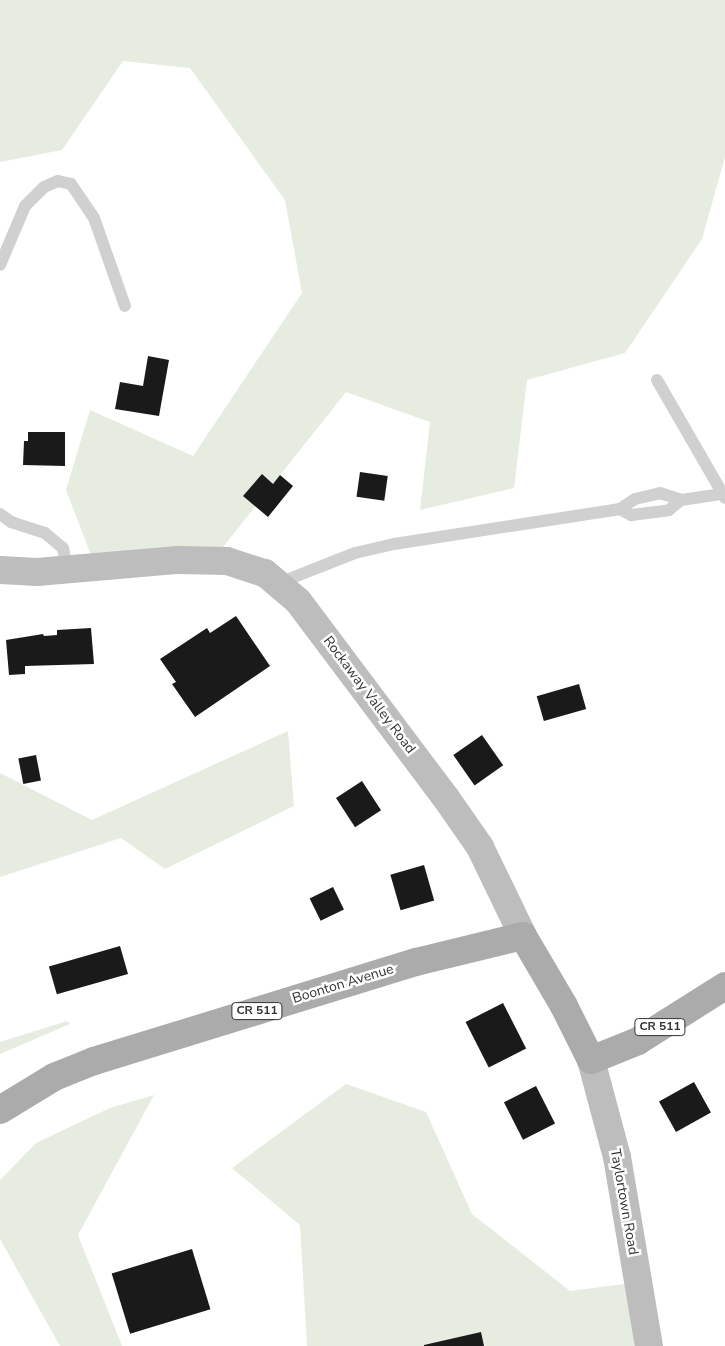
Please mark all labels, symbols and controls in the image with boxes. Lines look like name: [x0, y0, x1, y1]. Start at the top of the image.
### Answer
street label: Rockaway Valley Road: [319, 633, 419, 757]
street label: Boonton Avenue: [290, 961, 396, 1007]
road number: CR 511: [231, 1001, 283, 1020]
road number: CR 511: [634, 1018, 686, 1036]
street label: Taylortown Road: [606, 1148, 642, 1256]

